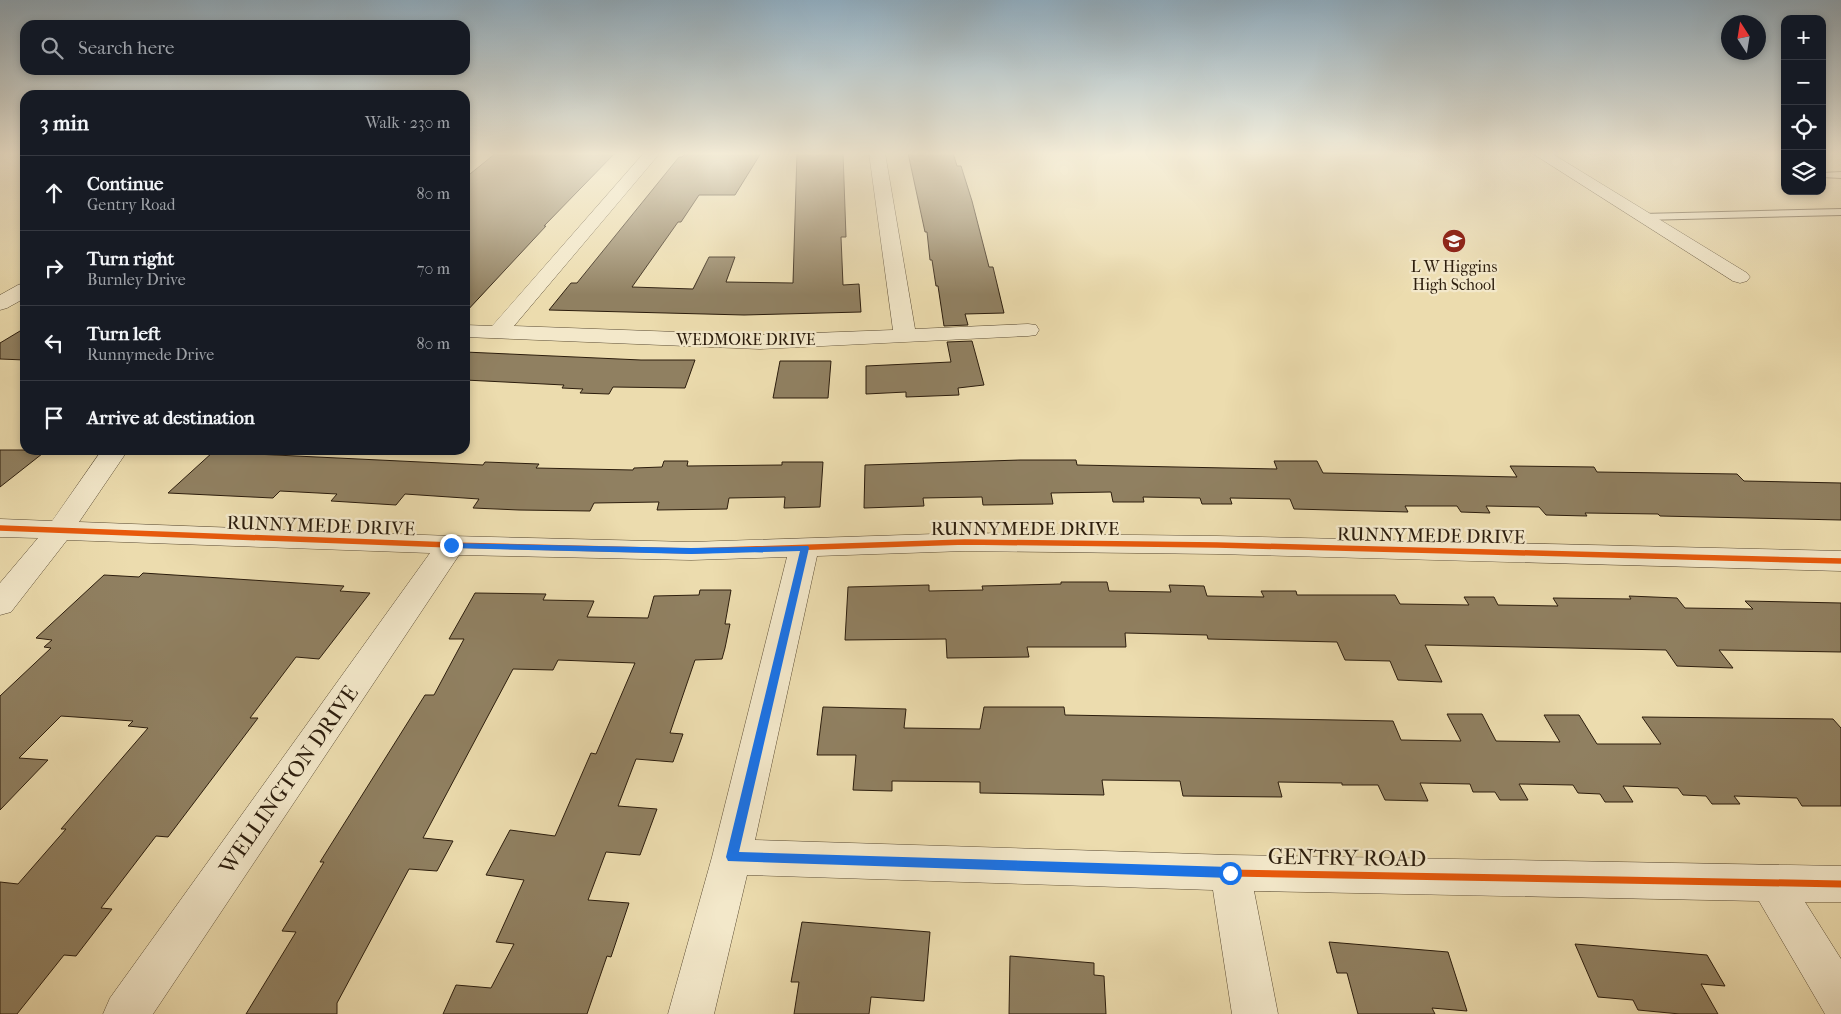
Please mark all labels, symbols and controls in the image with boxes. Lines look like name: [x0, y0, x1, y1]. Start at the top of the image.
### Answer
north arrow: [1721, 15, 1766, 60]
map controls: [1781, 15, 1826, 195]
button: +: [1781, 15, 1826, 60]
search box: [20, 20, 470, 75]
icon: search: [38, 34, 66, 62]
text: Search here: [78, 37, 174, 59]
button: −: [1781, 60, 1826, 105]
button: locate: [1781, 105, 1826, 150]
text: 3 min: [40, 111, 89, 135]
text: Walk · 230 m: [365, 113, 450, 132]
button: layers: [1781, 150, 1826, 195]
text: Continue: [87, 173, 163, 195]
icon: ahead: [40, 179, 68, 207]
text: 80 m: [416, 184, 450, 203]
text: Gentry Road: [87, 195, 176, 214]
school or university icon: L W Higgins High School: [1441, 228, 1467, 254]
text: Turn right: [87, 248, 174, 270]
icon: right: [40, 254, 68, 282]
place label: L W Higgins High School: [1411, 257, 1497, 294]
text: 70 m: [417, 259, 450, 278]
text: Burnley Drive: [87, 270, 186, 289]
text: Turn left: [87, 323, 161, 345]
icon: left: [40, 329, 68, 357]
street label: WEDMORE DRIVE: [675, 330, 816, 349]
text: 80 m: [416, 334, 450, 353]
text: Runnymede Drive: [87, 345, 214, 364]
icon: arrive: [40, 404, 68, 432]
text: Arrive at destination: [87, 407, 255, 429]
street label: RUNNYMEDE DRIVE: [226, 512, 416, 540]
street label: RUNNYMEDE DRIVE: [931, 518, 1120, 540]
street label: RUNNYMEDE DRIVE: [1337, 523, 1526, 549]
route end: [440, 534, 463, 557]
street label: WELLINGTON DRIVE: [213, 681, 364, 880]
street label: GENTRY ROAD: [1268, 844, 1426, 872]
route start: [1219, 862, 1242, 885]

